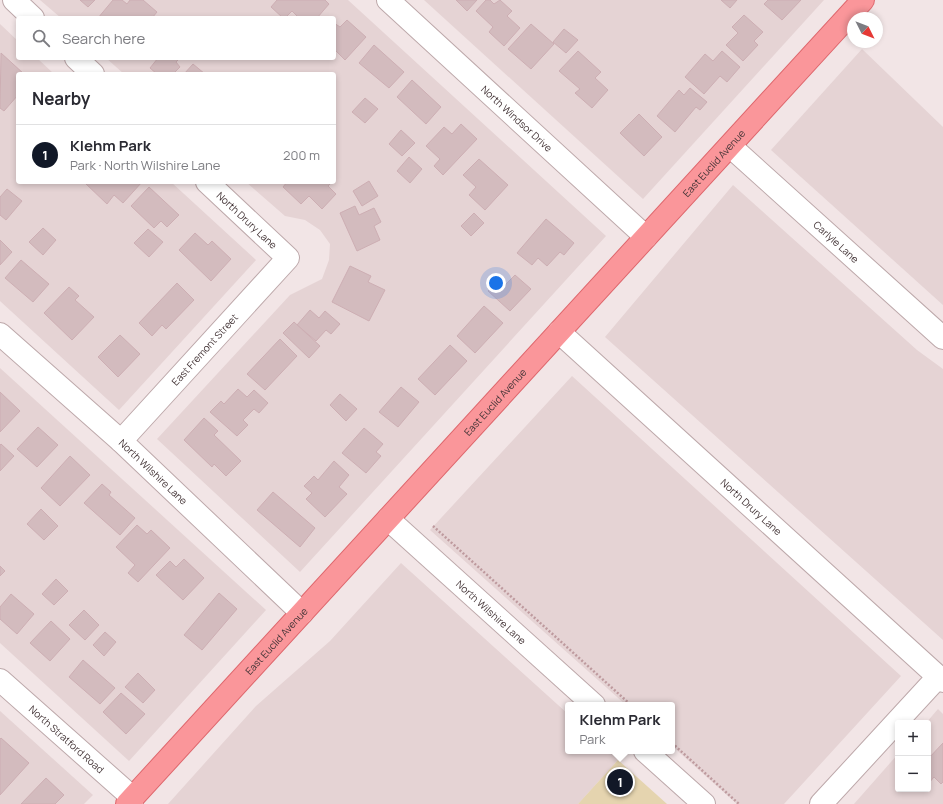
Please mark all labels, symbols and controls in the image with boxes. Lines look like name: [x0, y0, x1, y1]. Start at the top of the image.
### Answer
north arrow: [847, 12, 883, 48]
search box: [16, 16, 336, 60]
icon: search: [30, 27, 52, 49]
text: Search here: [62, 28, 145, 49]
street label: North Windsor Drive: [478, 82, 556, 155]
text: Nearby: [32, 87, 90, 110]
street label: East Euclid Avenue: [679, 126, 748, 200]
text: Klehm Park: [70, 135, 151, 156]
text: 1: [42, 146, 48, 164]
text: 200 m: [283, 146, 320, 164]
text: Park · North Wilshire Lane: [70, 156, 220, 174]
street label: North Drury Lane: [214, 188, 280, 252]
street label: Carlyle Lane: [811, 218, 862, 266]
your location: [486, 273, 506, 293]
street label: East Fremont Street: [168, 310, 241, 388]
street label: East Euclid Avenue: [461, 365, 529, 439]
street label: North Wilshire Lane: [116, 436, 191, 508]
street label: North Drury Lane: [718, 475, 785, 538]
street label: North Wilshire Lane: [453, 577, 529, 647]
street label: East Euclid Avenue: [242, 604, 311, 678]
street label: North Stratford Road: [26, 702, 107, 776]
popup: [565, 702, 675, 754]
text: Klehm Park: [580, 709, 660, 730]
map controls: [895, 720, 931, 792]
button: +: [895, 720, 931, 756]
text: Park: [580, 730, 605, 748]
button: −: [895, 756, 931, 792]
pin: 1: [607, 767, 633, 797]

